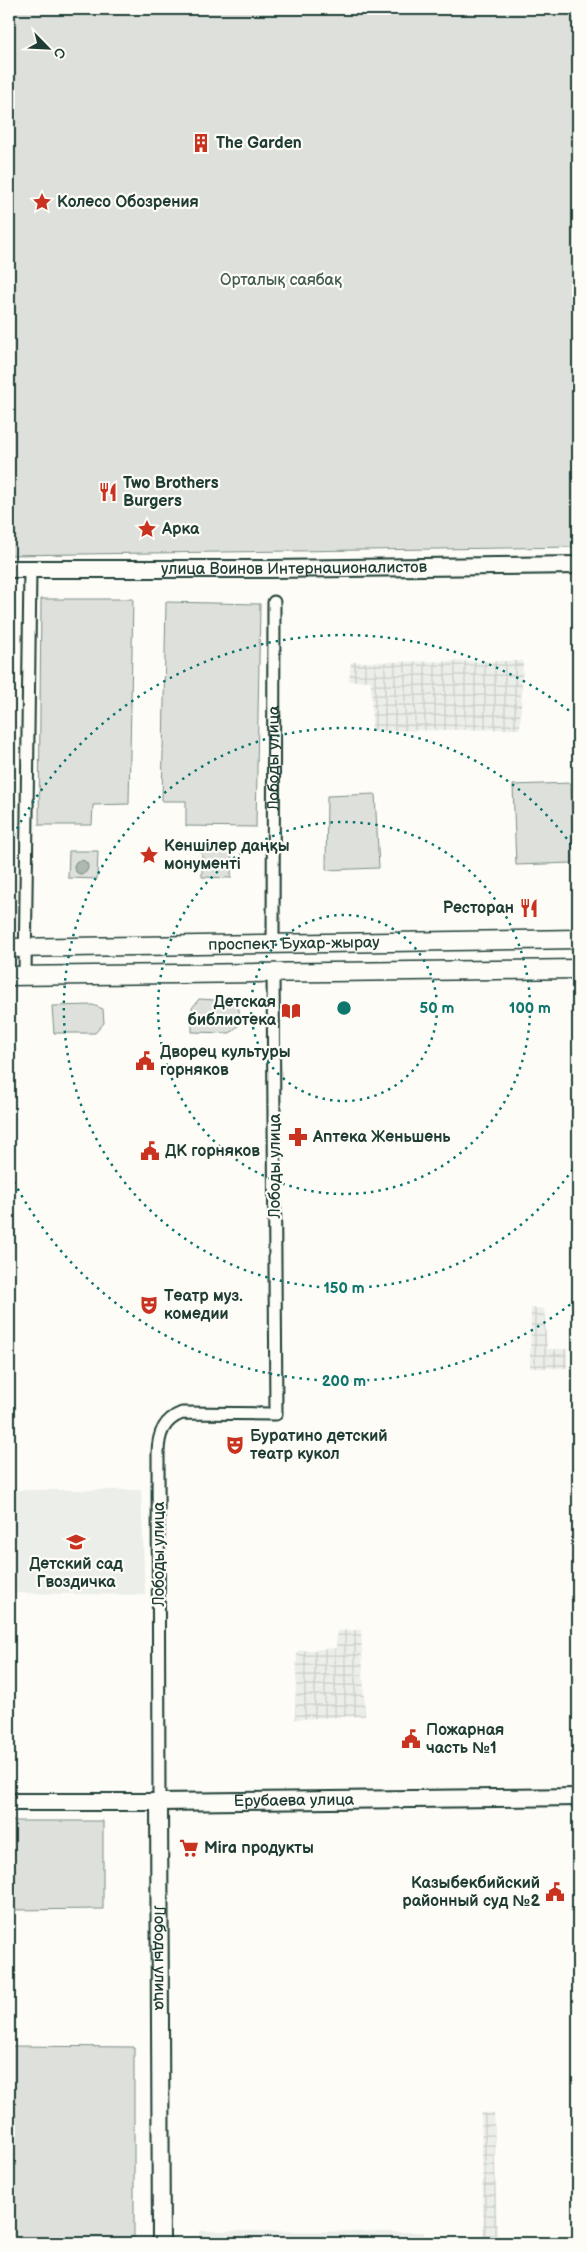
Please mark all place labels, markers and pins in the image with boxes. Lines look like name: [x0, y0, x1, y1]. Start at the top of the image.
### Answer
building icon: The Garden: [190, 132, 212, 154]
place label: The Garden: [216, 134, 302, 153]
place icon: Колесо Обозрения: [31, 191, 53, 213]
place label: Колесо Обозрения: [57, 193, 199, 212]
place label: Two Brothers Burgers: [123, 474, 219, 511]
restaurant icon: Two Brothers Burgers: [97, 481, 119, 503]
place icon: Арка: [136, 518, 158, 540]
place label: Арка: [161, 520, 200, 539]
place label: Кеншілер даңқы монументі: [164, 837, 290, 874]
place icon: Кеншілер даңқы монументі: [138, 844, 160, 866]
restaurant icon: Ресторан: [518, 897, 540, 919]
place label: Ресторан: [443, 899, 514, 918]
place label: Детская библиотека: [187, 993, 277, 1030]
centre of rings: [335, 999, 353, 1017]
library icon: Детская библиотека: [280, 1000, 302, 1022]
place label: Дворец культуры горняков: [160, 1043, 291, 1080]
public building icon: Дворец культуры горняков: [134, 1050, 156, 1072]
pharmacy icon: Аптека Женьшень: [287, 1126, 309, 1148]
place label: Аптека Женьшень: [312, 1128, 451, 1147]
public building icon: ДК горняков: [139, 1140, 161, 1162]
place label: ДК горняков: [165, 1142, 260, 1161]
place label: Театр муз. комедии: [164, 1287, 243, 1324]
theatre icon: Театр муз. комедии: [138, 1294, 160, 1316]
place label: Буратино детский театр кукол: [250, 1427, 388, 1464]
theatre icon: Буратино детский театр кукол: [224, 1434, 246, 1456]
school or university icon: Детский сад Гвоздичка: [65, 1531, 87, 1553]
place label: Детский сад Гвоздичка: [29, 1555, 123, 1592]
place label: Пожарная часть №1: [426, 1721, 504, 1758]
public building icon: Пожарная часть №1: [400, 1728, 422, 1750]
supermarket icon: Mira продукты: [178, 1837, 200, 1859]
place label: Mira продукты: [204, 1839, 314, 1858]
place label: Казыбекбийский районный суд №2: [402, 1874, 540, 1911]
public building icon: Казыбекбийский районный суд №2: [544, 1881, 566, 1903]

